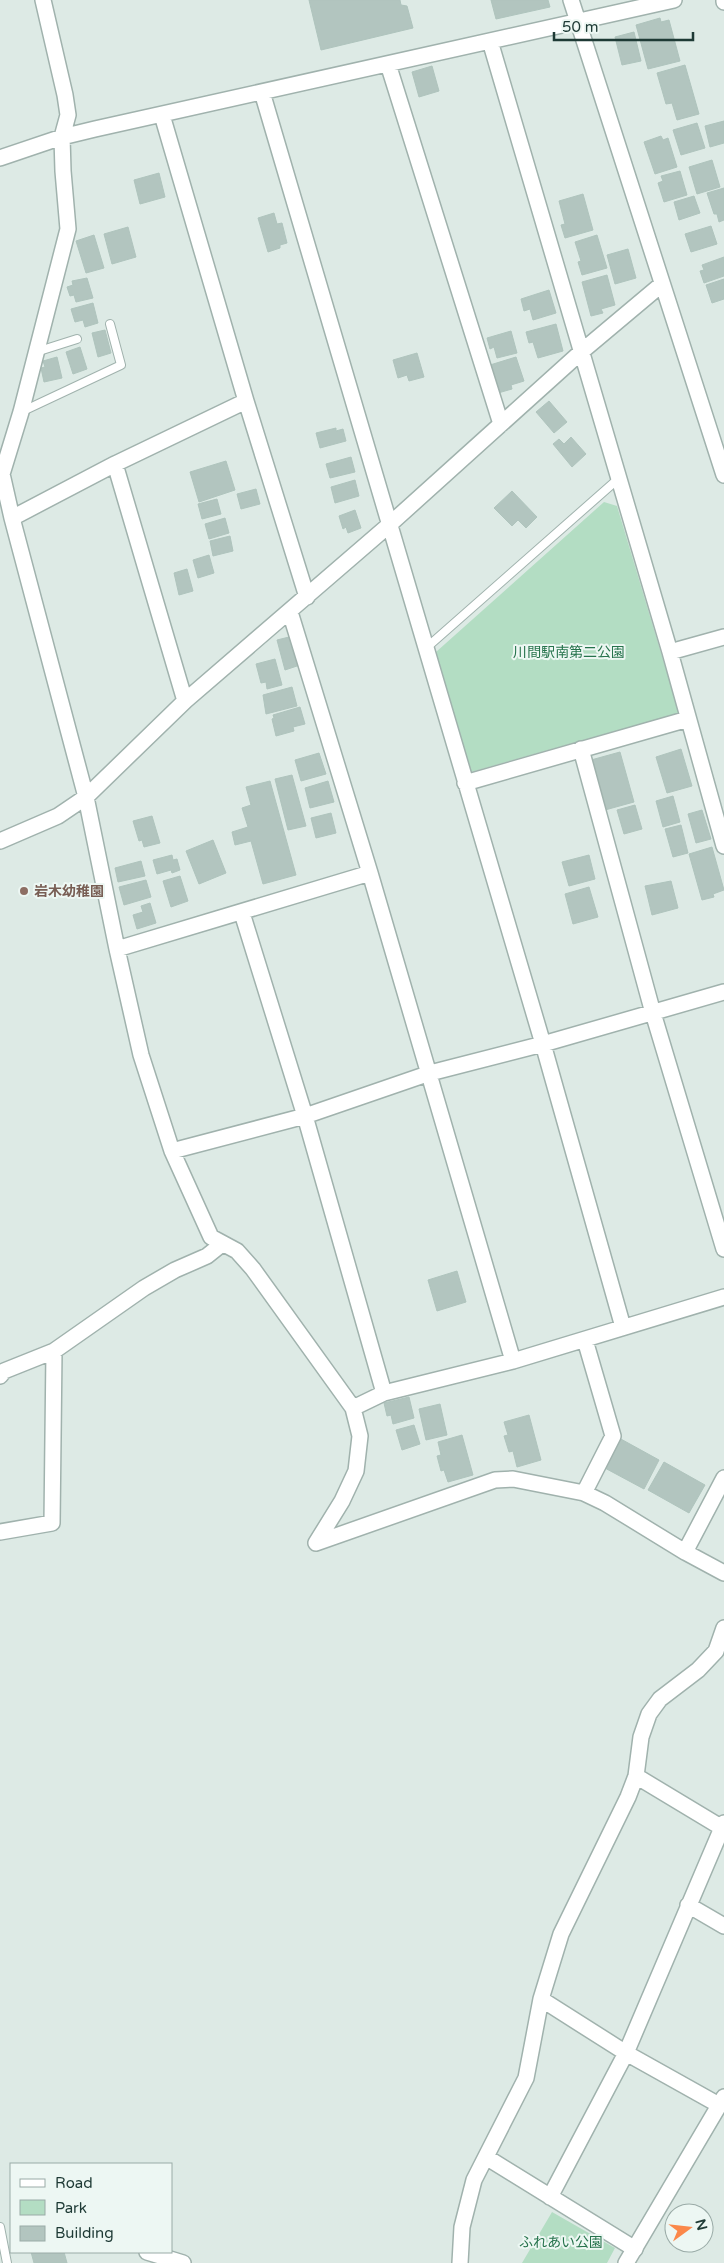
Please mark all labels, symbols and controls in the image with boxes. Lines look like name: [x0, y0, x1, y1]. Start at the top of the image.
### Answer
scale bar: [554, 10, 693, 42]
text: 50 m: [562, 18, 599, 36]
park label: 川間駅南第二公園: [513, 644, 625, 661]
place label: 岩木幼稚園: [34, 883, 104, 900]
marker: 岩木幼稚園: [18, 885, 30, 897]
legend: [10, 2163, 172, 2253]
text: Road: [55, 2174, 93, 2192]
text: Park: [55, 2199, 87, 2217]
north arrow: [664, 2203, 714, 2253]
text: N: [691, 2217, 711, 2232]
text: Building: [55, 2224, 114, 2242]
park label: ふれあい公園: [519, 2234, 603, 2251]

